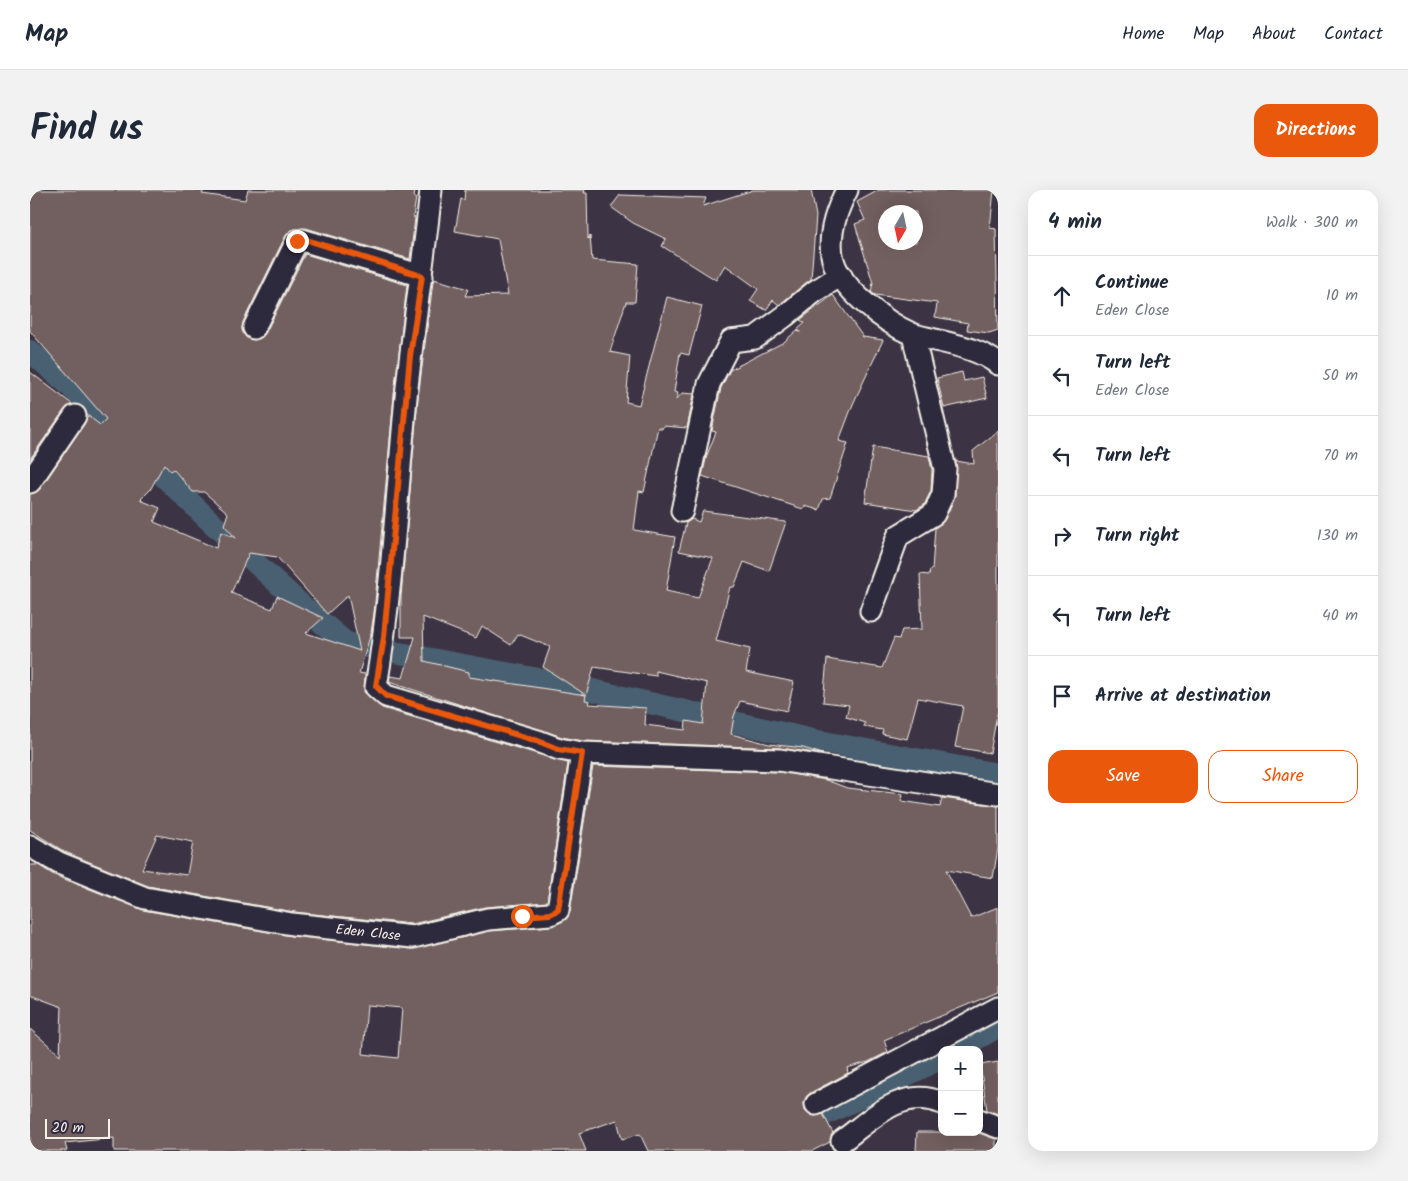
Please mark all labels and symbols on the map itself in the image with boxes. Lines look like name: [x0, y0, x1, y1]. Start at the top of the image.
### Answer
north arrow: [878, 205, 923, 250]
route end: [286, 230, 309, 253]
route start: [511, 905, 534, 928]
street label: Eden Close: [335, 919, 402, 947]
scale bar: [45, 1116, 110, 1139]

